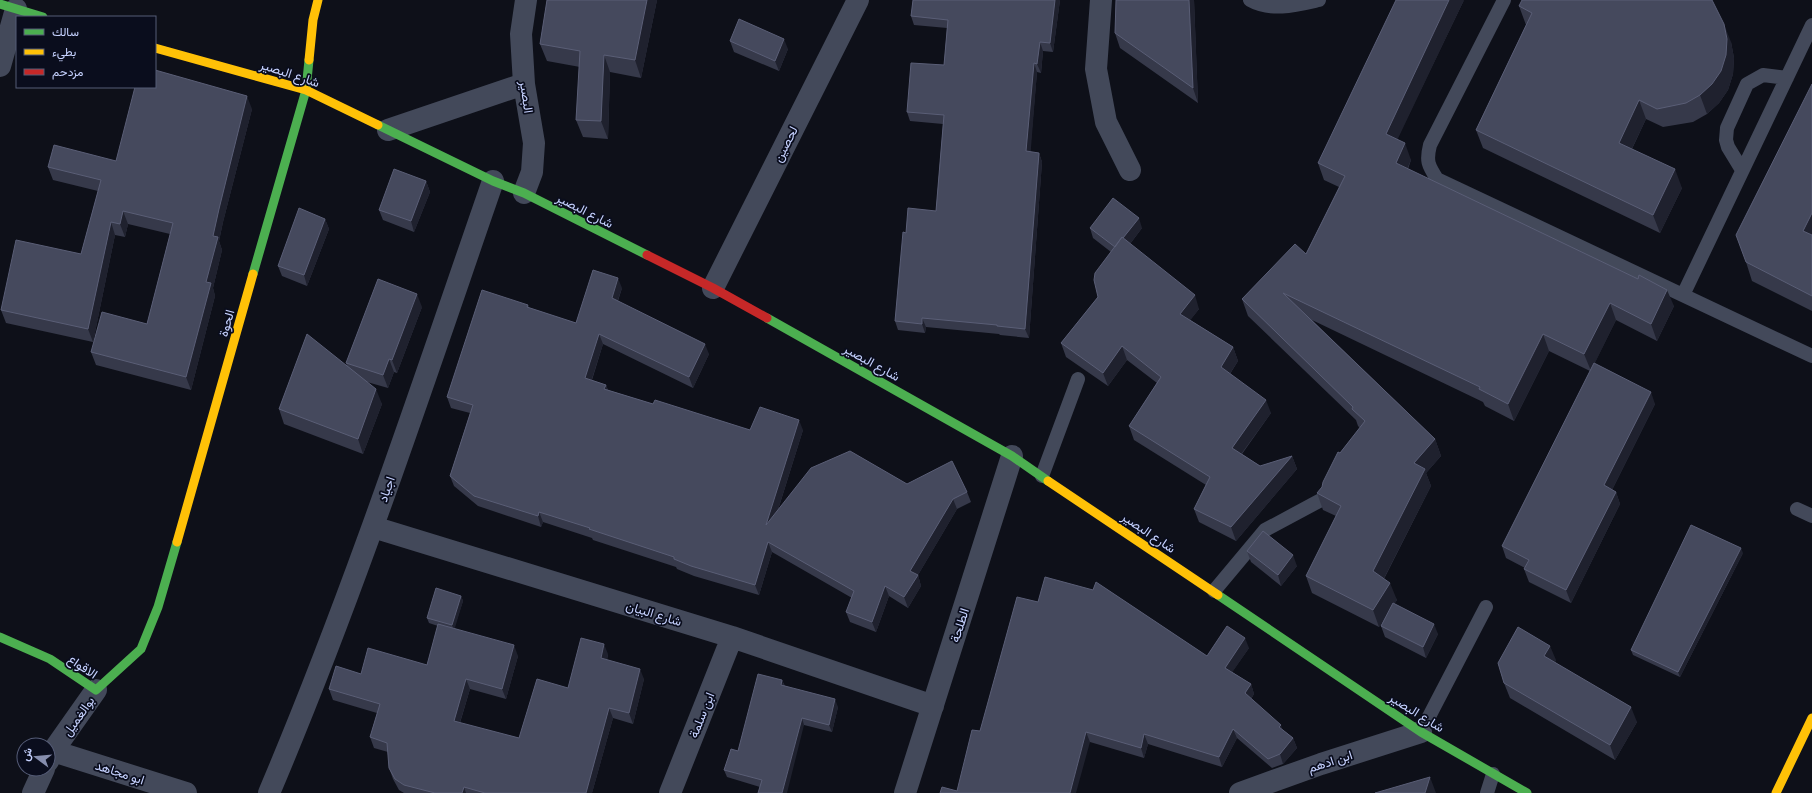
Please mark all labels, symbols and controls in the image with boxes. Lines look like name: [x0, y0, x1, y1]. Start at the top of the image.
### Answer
legend: [16, 16, 156, 88]
text: سالك: [52, 25, 79, 39]
text: بطيء: [52, 45, 76, 62]
street label: شارع البصير: [257, 56, 322, 92]
text: مزدحم: [52, 65, 83, 80]
street label: البصير: [516, 79, 536, 114]
street label: لحصين: [770, 124, 802, 165]
street label: شارع البصير: [552, 189, 616, 233]
street label: الحوة: [215, 308, 238, 339]
street label: شارع البصير: [839, 340, 902, 386]
street label: اجياد: [375, 474, 398, 504]
street label: شارع البصير: [1117, 508, 1179, 558]
street label: شارع البيان: [624, 598, 684, 631]
street label: الطلحة: [947, 606, 972, 644]
street label: الاقواع: [64, 651, 100, 683]
street label: شارع البصير: [1385, 689, 1447, 737]
street label: ابن سلمة: [686, 690, 718, 741]
street label: بوالغميل: [59, 693, 98, 740]
north arrow: [16, 737, 56, 777]
text: ش: [19, 746, 35, 763]
street label: ابن ادهم: [1306, 747, 1355, 777]
street label: ابو مجاهد: [93, 757, 146, 788]

